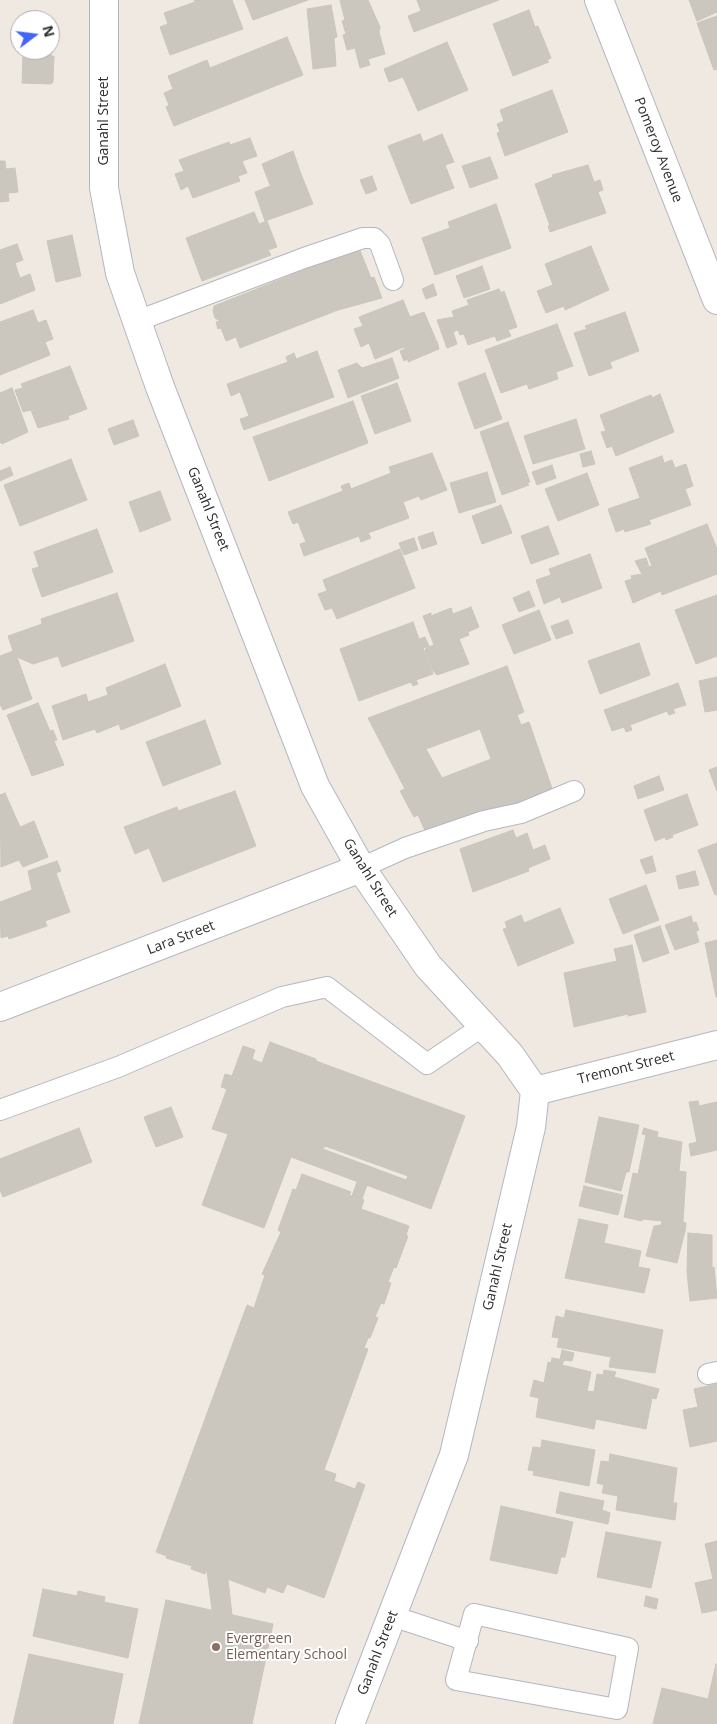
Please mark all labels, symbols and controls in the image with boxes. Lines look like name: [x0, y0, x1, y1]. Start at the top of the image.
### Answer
north arrow: [10, 10, 60, 60]
text: N: [38, 23, 60, 39]
street label: Ganahl Street: [96, 76, 112, 166]
street label: Pomeroy Avenue: [630, 95, 686, 205]
street label: Ganahl Street: [184, 465, 232, 553]
street label: Ganahl Street: [339, 836, 401, 920]
street label: Lara Street: [145, 917, 217, 959]
street label: Tremont Street: [576, 1048, 676, 1088]
street label: Ganahl Street: [480, 1222, 516, 1312]
street label: Ganahl Street: [354, 1608, 402, 1698]
place label: Evergreen Elementary School: [226, 1631, 347, 1664]
marker: Evergreen Elementary School: [210, 1641, 222, 1653]

